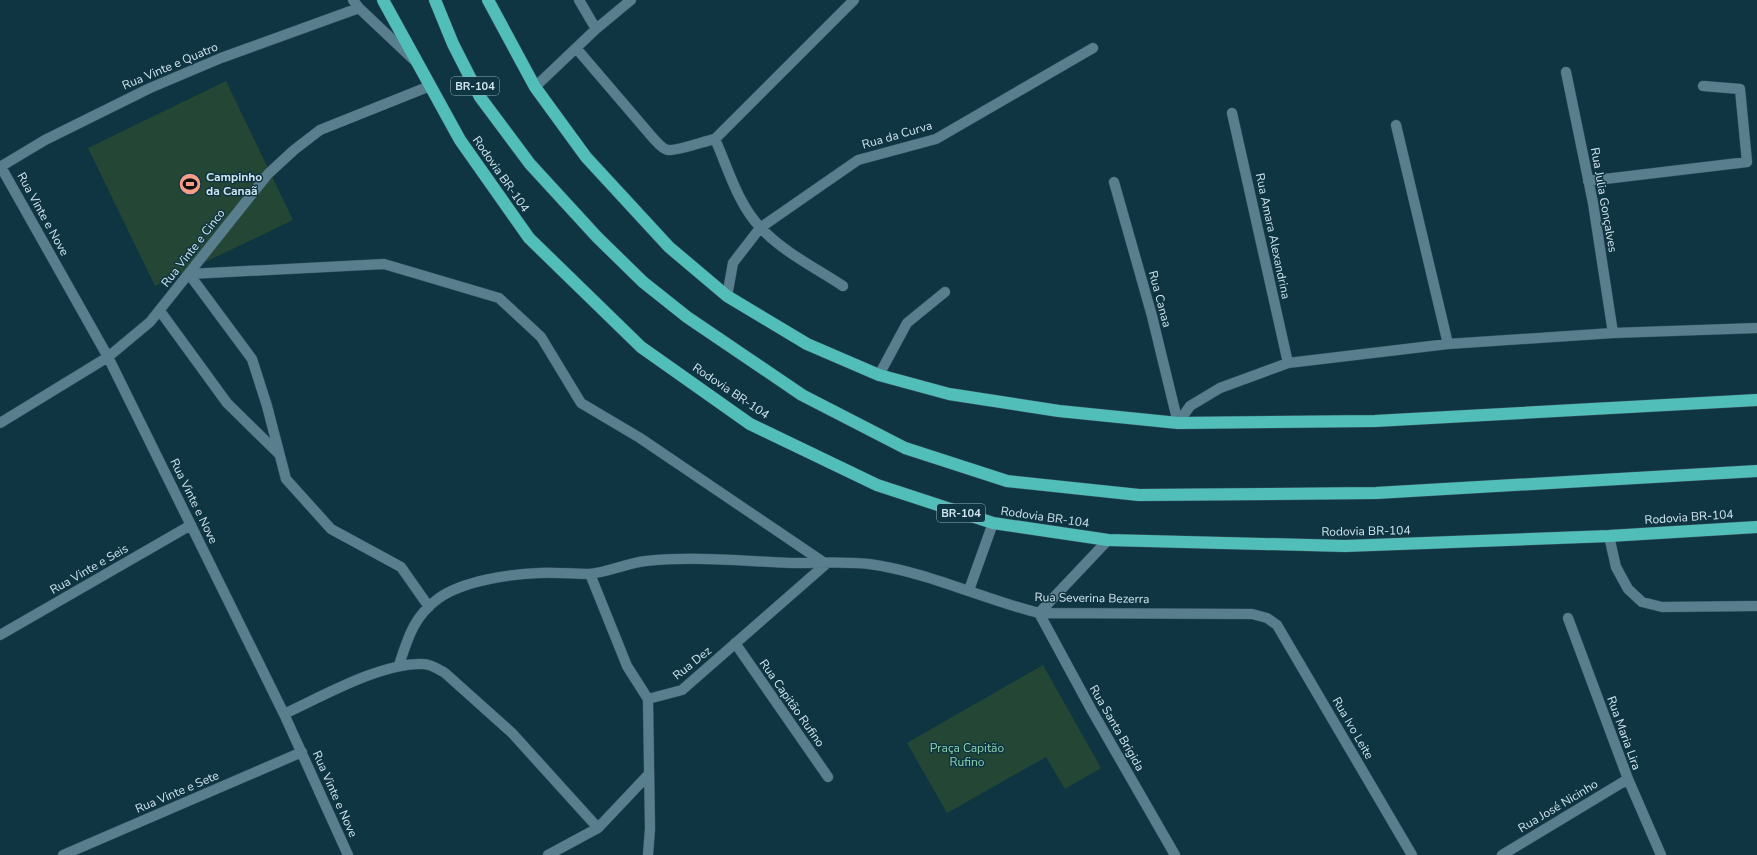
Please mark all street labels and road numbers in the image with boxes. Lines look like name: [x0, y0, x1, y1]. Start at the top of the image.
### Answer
street label: Rua Vinte e Quatro: [120, 38, 221, 93]
road number: BR-104: [451, 77, 499, 95]
street label: Rua da Curva: [860, 117, 934, 153]
street label: Rodovia BR-104: [469, 133, 533, 215]
street label: Rua Julia Gonçalves: [1587, 146, 1621, 254]
street label: Rua Vinte e Nove: [13, 169, 73, 259]
street label: Rua Amara Alexandrina: [1252, 171, 1294, 301]
street label: Rua Vinte e Cinco: [157, 205, 229, 290]
street label: Rua Canaa: [1145, 269, 1175, 329]
street label: Rodovia BR-104: [690, 359, 772, 423]
street label: Rua Vinte e Nove: [166, 456, 222, 546]
street label: Rodovia BR-104: [1000, 503, 1090, 531]
road number: BR-104: [937, 504, 985, 522]
street label: Rodovia BR-104: [1644, 506, 1734, 528]
street label: Rodovia BR-104: [1321, 522, 1411, 540]
street label: Rua Vinte e Seis: [47, 540, 131, 598]
street label: Rua Severina Bezerra: [1034, 589, 1150, 607]
street label: Rua Dez: [669, 642, 715, 683]
street label: Rua Capitão Rufino: [756, 656, 828, 750]
street label: Rua Santa Brigida: [1086, 682, 1148, 774]
street label: Rua Ivo Leite: [1329, 694, 1377, 762]
street label: Rua Maria Lira: [1603, 694, 1645, 772]
street label: Rua Vinte e Nove: [309, 748, 361, 840]
street label: Rua Vinte e Sete: [133, 767, 221, 817]
street label: Rua José Nicinho: [1515, 776, 1601, 836]

